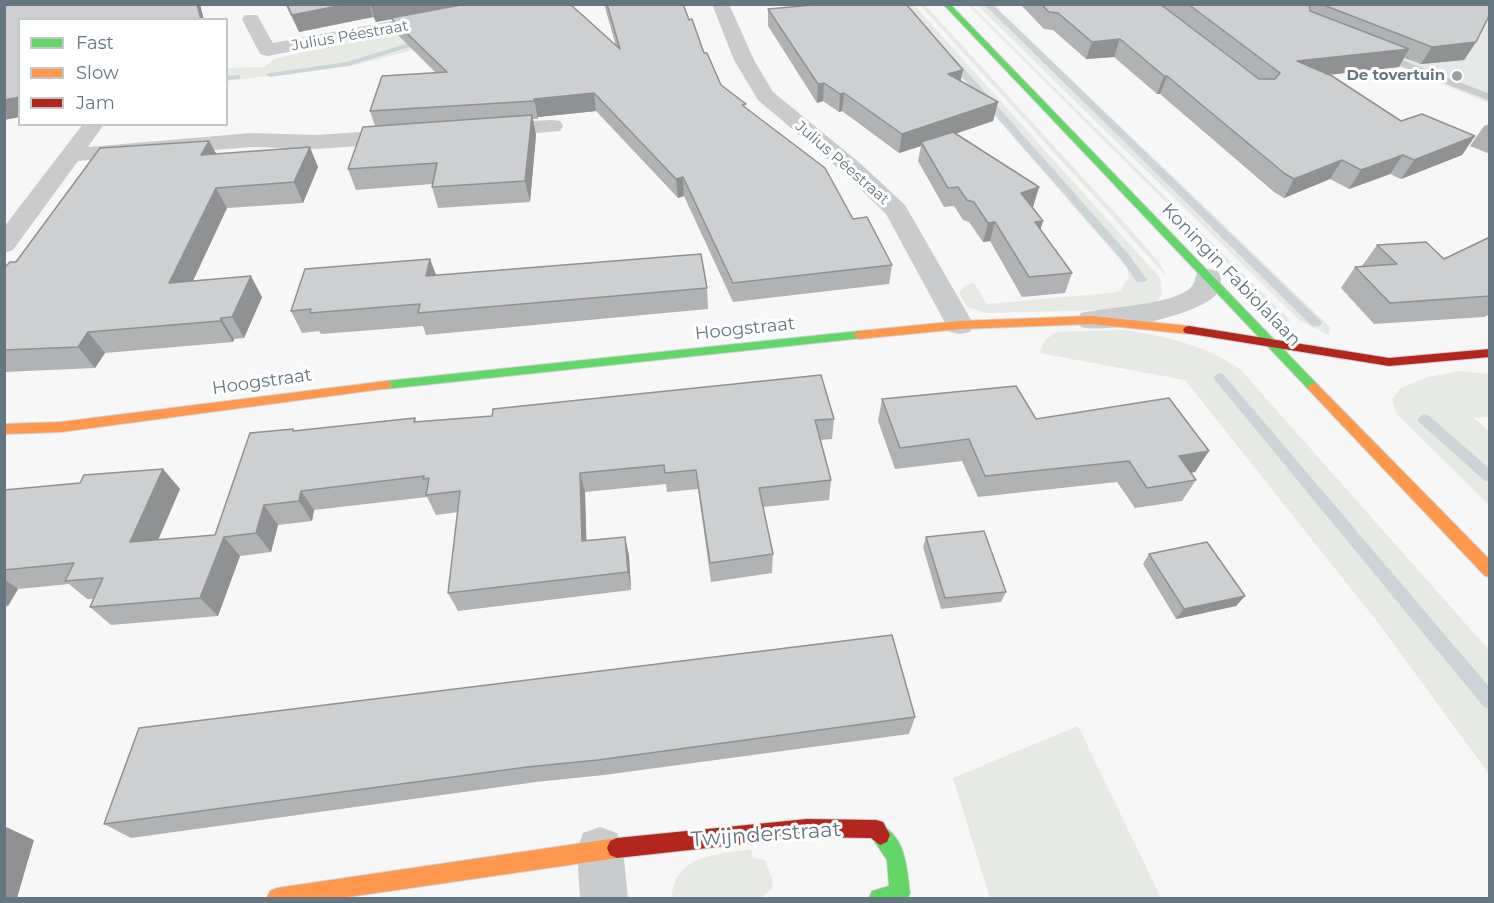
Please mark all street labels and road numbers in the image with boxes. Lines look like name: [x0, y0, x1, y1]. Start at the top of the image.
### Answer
street label: Julius Péestraat: [290, 17, 410, 55]
street label: Julius Péestraat: [791, 117, 893, 209]
street label: Koningin Fabiolalaan: [1157, 199, 1305, 351]
street label: Hoogstraat: [694, 313, 796, 345]
street label: Hoogstraat: [211, 364, 313, 400]
street label: Twijnderstraat: [690, 817, 842, 853]

